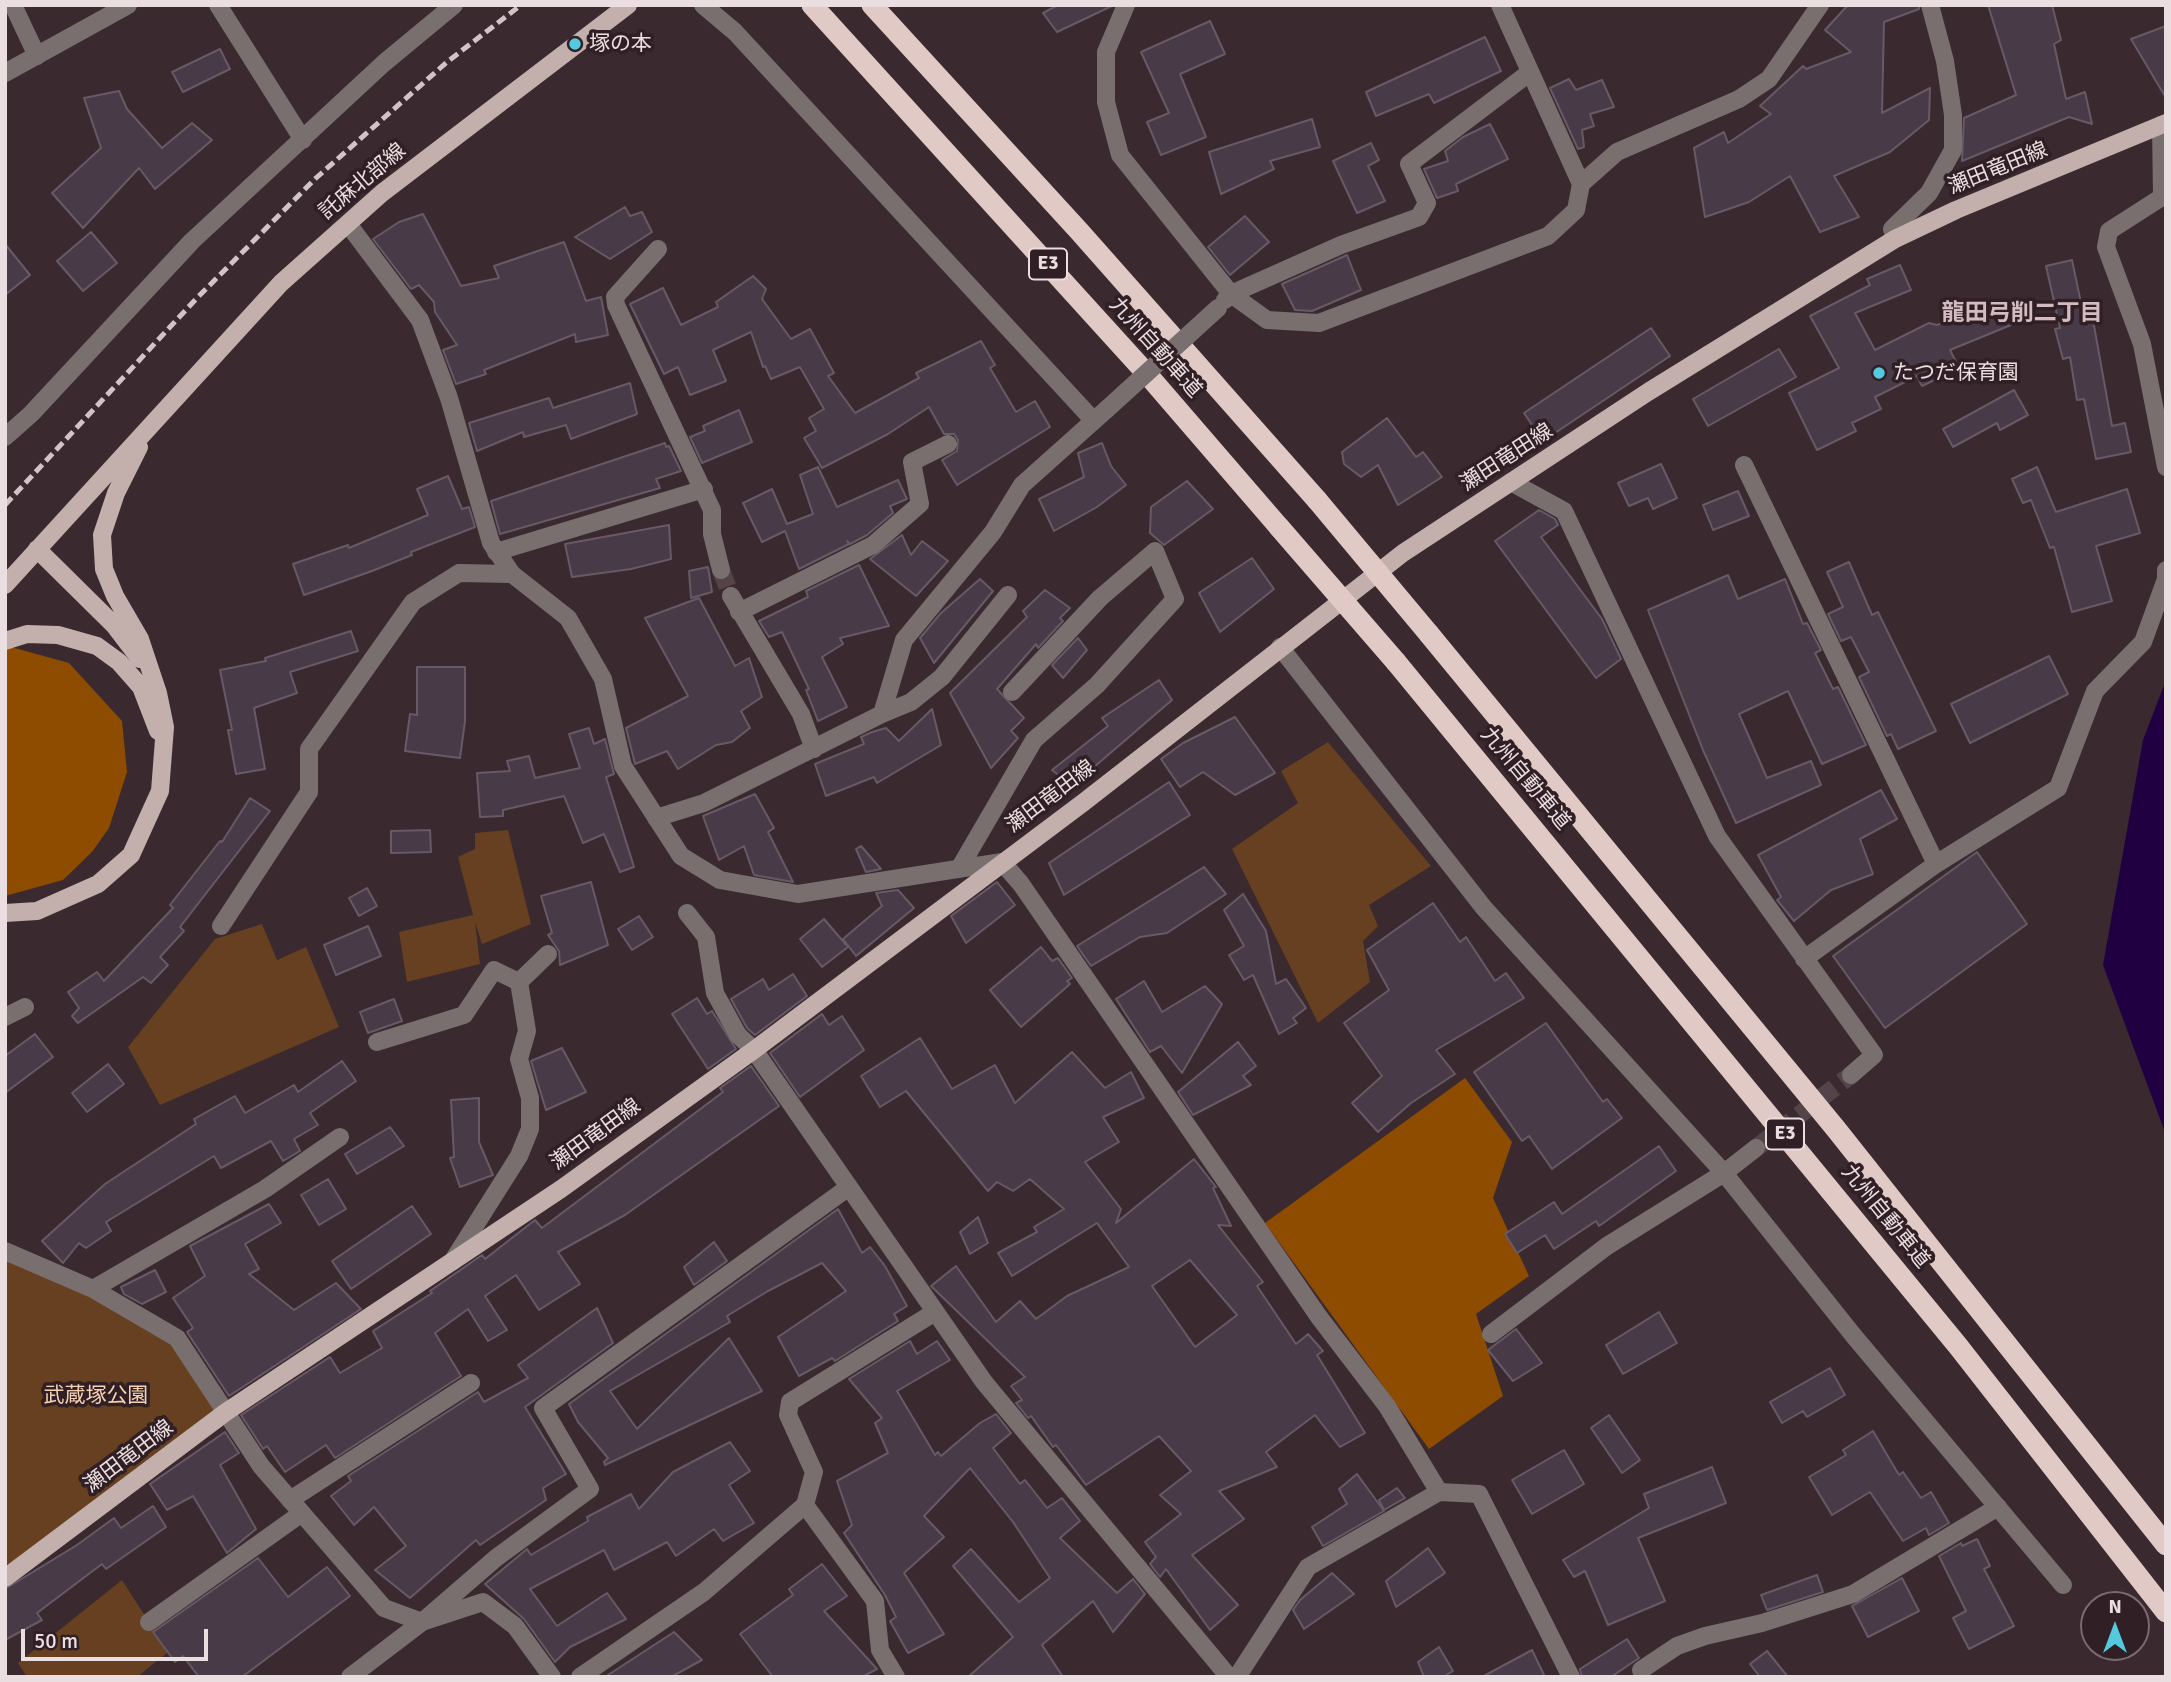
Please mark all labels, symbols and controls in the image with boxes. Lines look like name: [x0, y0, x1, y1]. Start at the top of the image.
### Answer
place label: 塚の本: [589, 31, 652, 57]
marker: 塚の本: [567, 36, 583, 52]
street label: 瀬田竜田線: [1945, 138, 2051, 200]
street label: 託麻北部線: [315, 139, 411, 225]
road number: E3: [1029, 248, 1067, 280]
street label: 九州自動車道: [1103, 293, 1207, 403]
district label: 龍田弓削二丁目: [1942, 300, 2102, 328]
place label: たつだ保育園: [1893, 360, 2019, 386]
marker: たつだ保育園: [1871, 365, 1887, 381]
street label: 瀬田竜田線: [1456, 419, 1558, 497]
street label: 九州自動車道: [1475, 723, 1575, 835]
street label: 瀬田竜田線: [1001, 755, 1101, 839]
street label: 瀬田竜田線: [546, 1094, 646, 1176]
road number: E3: [1766, 1118, 1804, 1150]
street label: 九州自動車道: [1836, 1160, 1934, 1274]
park label: 武蔵塚公園: [44, 1383, 148, 1409]
street label: 瀬田竜田線: [79, 1415, 179, 1499]
north arrow: [2080, 1591, 2150, 1661]
text: N: [2108, 1595, 2122, 1619]
scale bar: [24, 1616, 212, 1660]
text: 50 m: [34, 1628, 78, 1654]

